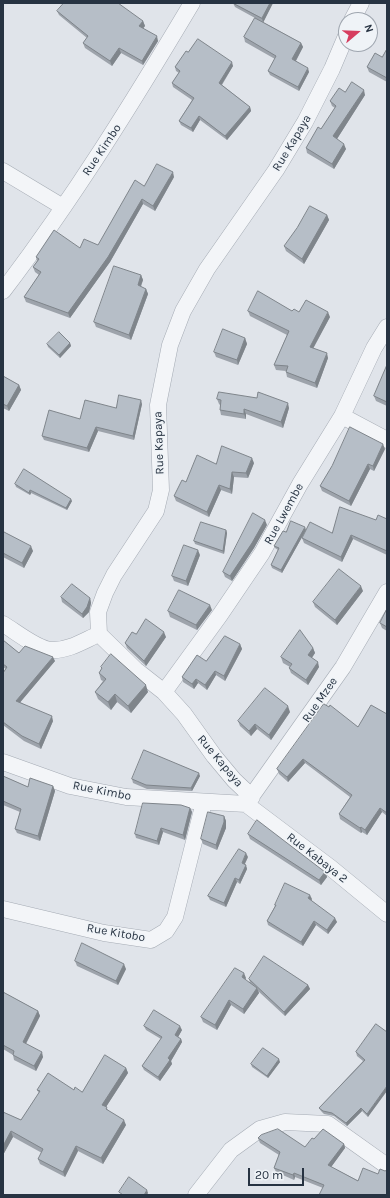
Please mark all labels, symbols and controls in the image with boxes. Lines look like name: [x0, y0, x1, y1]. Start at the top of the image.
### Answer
north arrow: [338, 12, 378, 52]
text: N: [361, 22, 376, 34]
street label: Rue Kapaya: [270, 112, 314, 174]
street label: Rue Kimbo: [79, 121, 125, 179]
street label: Rue Kapaya: [151, 411, 167, 475]
street label: Rue Lwembe: [261, 481, 307, 547]
street label: Rue Mzee: [299, 675, 341, 725]
street label: Rue Kapaya: [194, 732, 246, 790]
street label: Rue Kimbo: [71, 778, 133, 804]
street label: Rue Kabaya 2: [284, 830, 350, 886]
street label: Rue Kitobo: [86, 921, 146, 945]
scale bar: [250, 1160, 306, 1186]
text: 20 m: [255, 1168, 283, 1182]

